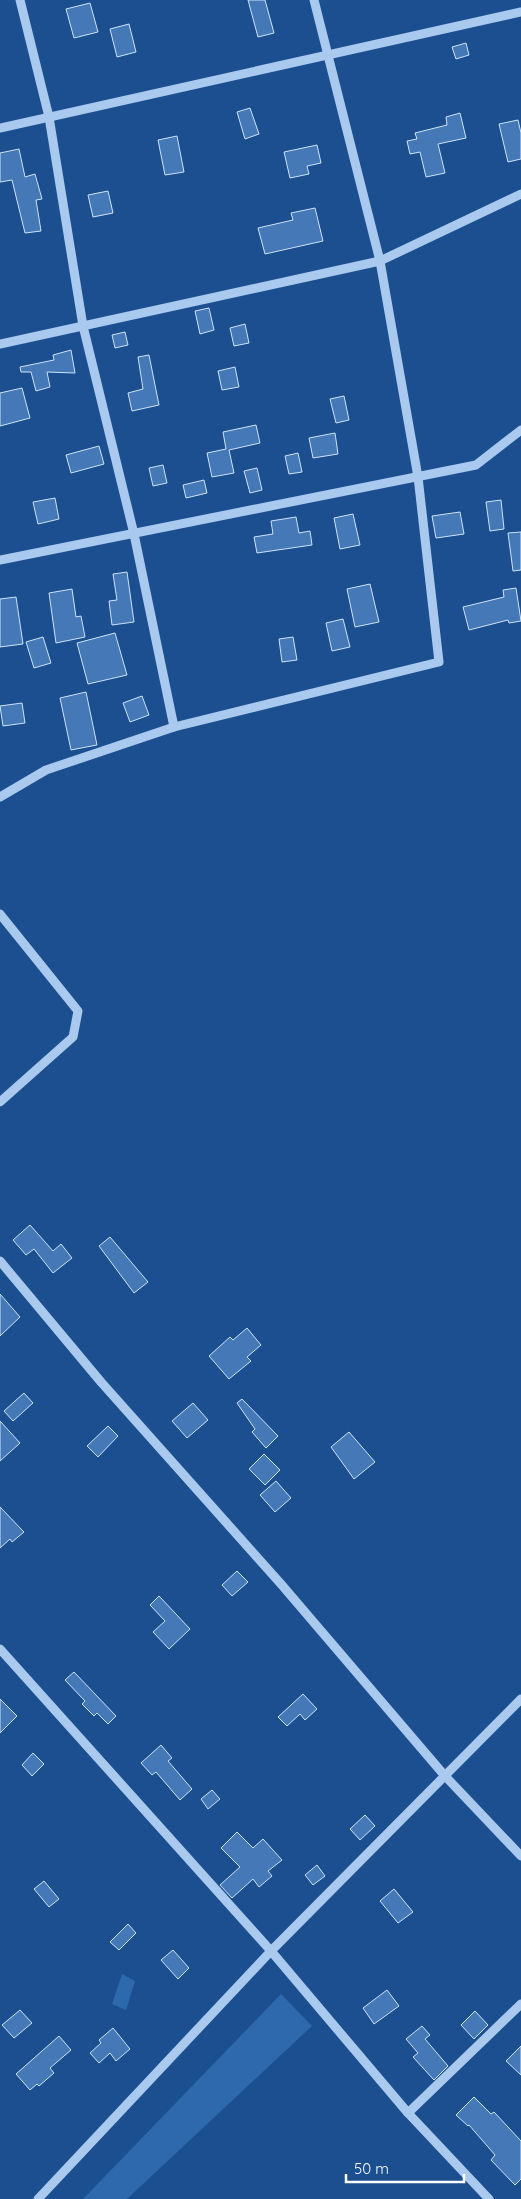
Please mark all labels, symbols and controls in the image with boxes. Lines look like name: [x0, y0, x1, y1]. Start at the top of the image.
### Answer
scale bar: [346, 2152, 464, 2184]
text: 50 m: [354, 2159, 389, 2178]

